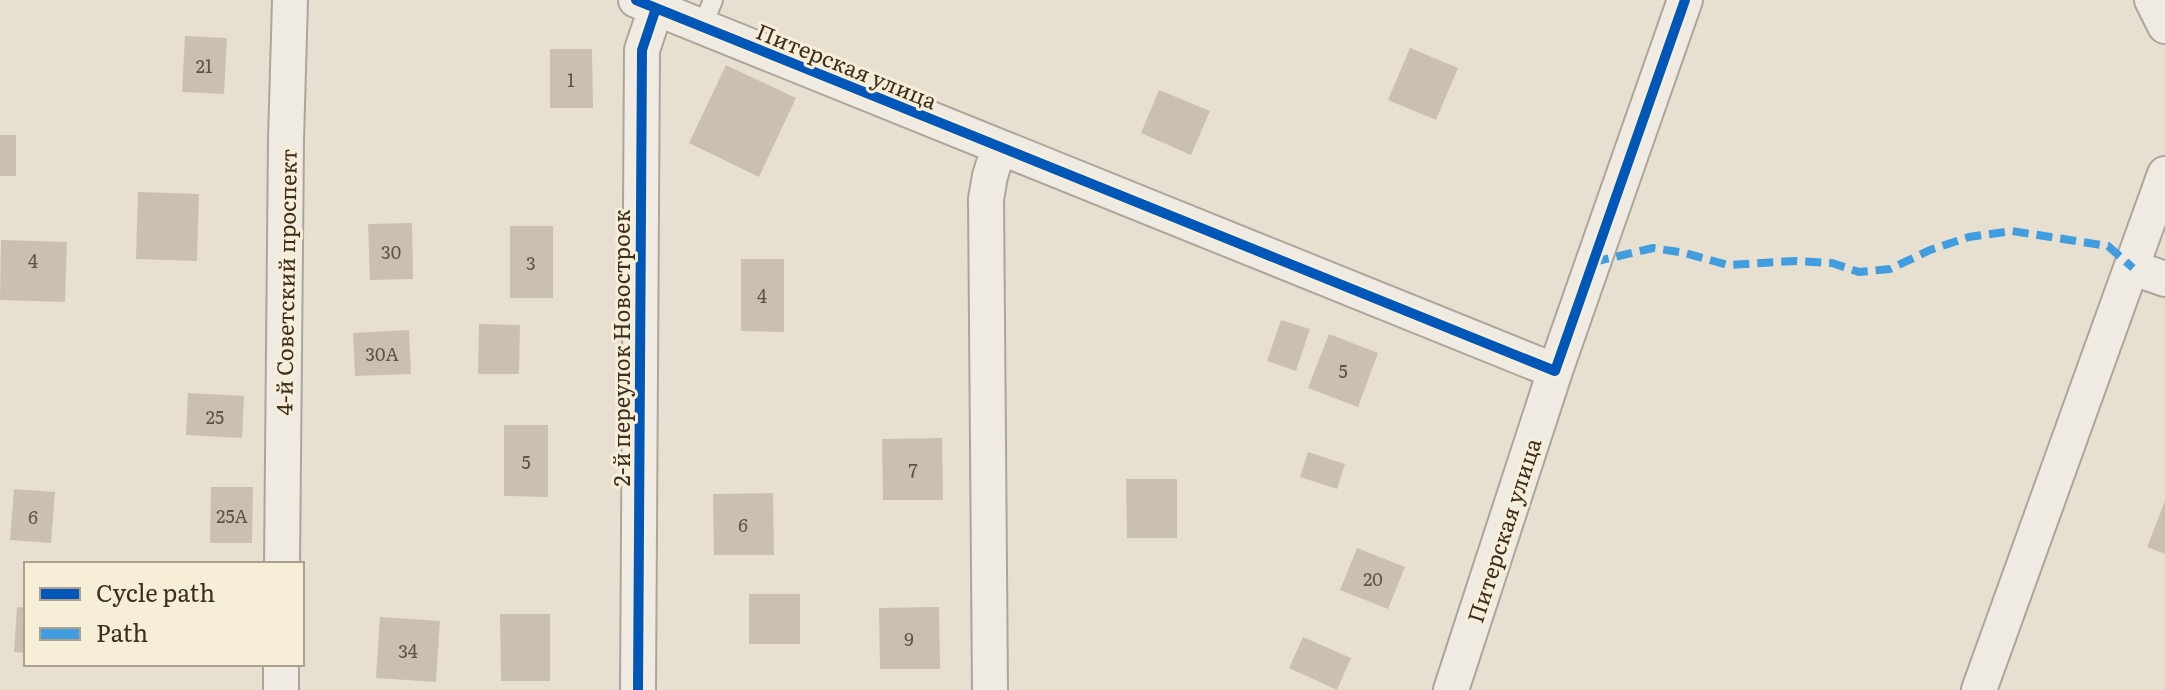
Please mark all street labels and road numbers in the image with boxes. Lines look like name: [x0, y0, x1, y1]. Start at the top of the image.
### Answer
street label: Питерская улица: [752, 14, 943, 116]
street label: 4-й Советский проспект: [266, 148, 304, 416]
street label: 2-й переулок Новостроек: [604, 210, 637, 486]
street label: Питерская улица: [1458, 433, 1548, 627]

